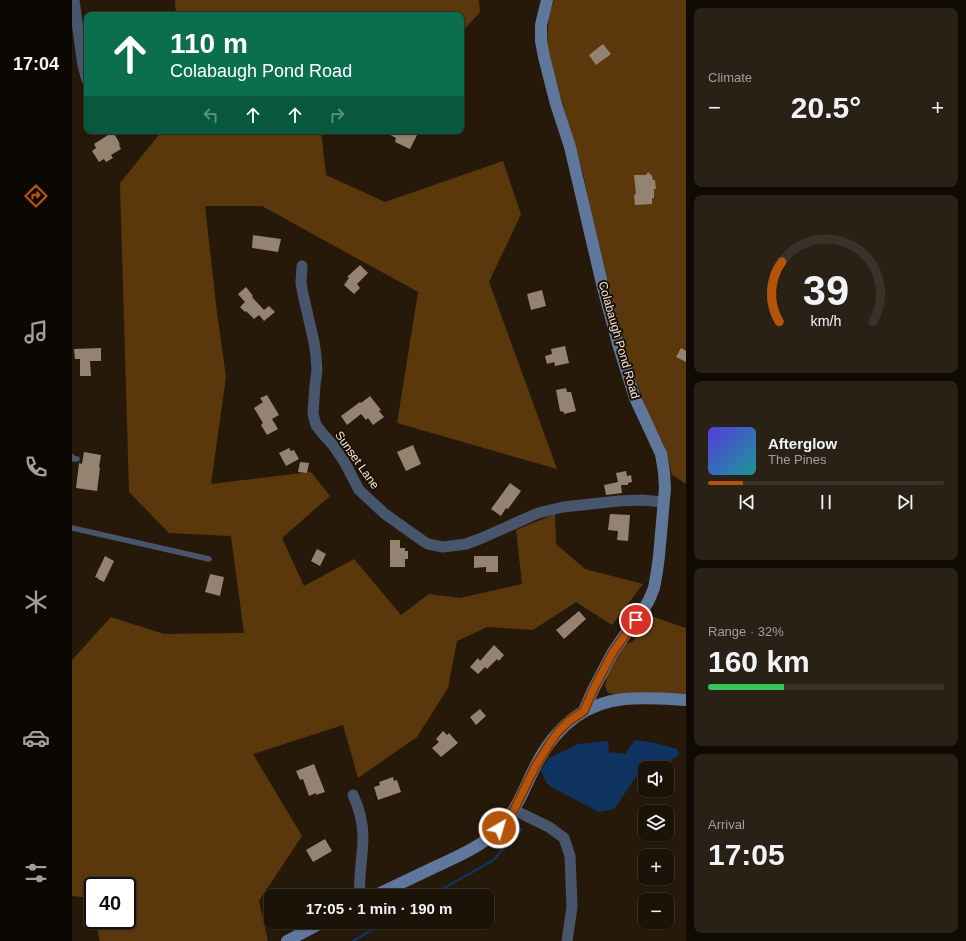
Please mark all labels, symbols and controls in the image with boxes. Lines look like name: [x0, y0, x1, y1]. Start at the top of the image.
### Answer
icon: ahead: [104, 28, 156, 80]
text: 110 m: [170, 28, 248, 59]
text: 17:04: [13, 54, 59, 74]
text: Colabaugh Pond Road: [170, 61, 352, 81]
text: Climate: [708, 70, 752, 85]
text: 20.5°: [791, 91, 861, 124]
text: −: [708, 95, 721, 120]
text: +: [931, 95, 944, 120]
icon: left: [200, 104, 222, 126]
icon: ahead: [242, 104, 264, 126]
icon: ahead: [284, 104, 306, 126]
icon: right: [326, 104, 348, 126]
icon: directions: [22, 182, 50, 210]
text: 39: [803, 267, 849, 314]
street label: Colabaugh Pond Road: [596, 280, 642, 400]
text: km/h: [811, 312, 842, 328]
icon: music: [22, 318, 50, 346]
street label: Sunset Lane: [332, 428, 382, 492]
text: Afterglow: [768, 435, 837, 452]
text: The Pines: [768, 452, 827, 467]
icon: phone: [22, 453, 50, 481]
icon: previous: [736, 491, 758, 513]
icon: pause: [815, 491, 837, 513]
icon: next: [894, 491, 916, 513]
icon: climate: [22, 588, 50, 616]
pin: [619, 603, 653, 637]
icon: arrive: [625, 609, 647, 631]
text: Range · 32%: [708, 624, 784, 639]
text: 160 km: [708, 645, 810, 678]
icon: car: [22, 724, 50, 752]
map controls: [638, 761, 674, 929]
button: sound: [638, 761, 674, 797]
button: layers: [638, 805, 674, 841]
position arrow: [478, 807, 520, 849]
text: Arrival: [708, 817, 745, 832]
text: 17:05: [708, 838, 785, 871]
button: +: [638, 849, 674, 885]
icon: filters: [22, 859, 50, 887]
speed limit sign: 40: [84, 877, 136, 929]
button: −: [638, 893, 674, 929]
text: 17:05 · 1 min · 190 m: [306, 900, 452, 917]

